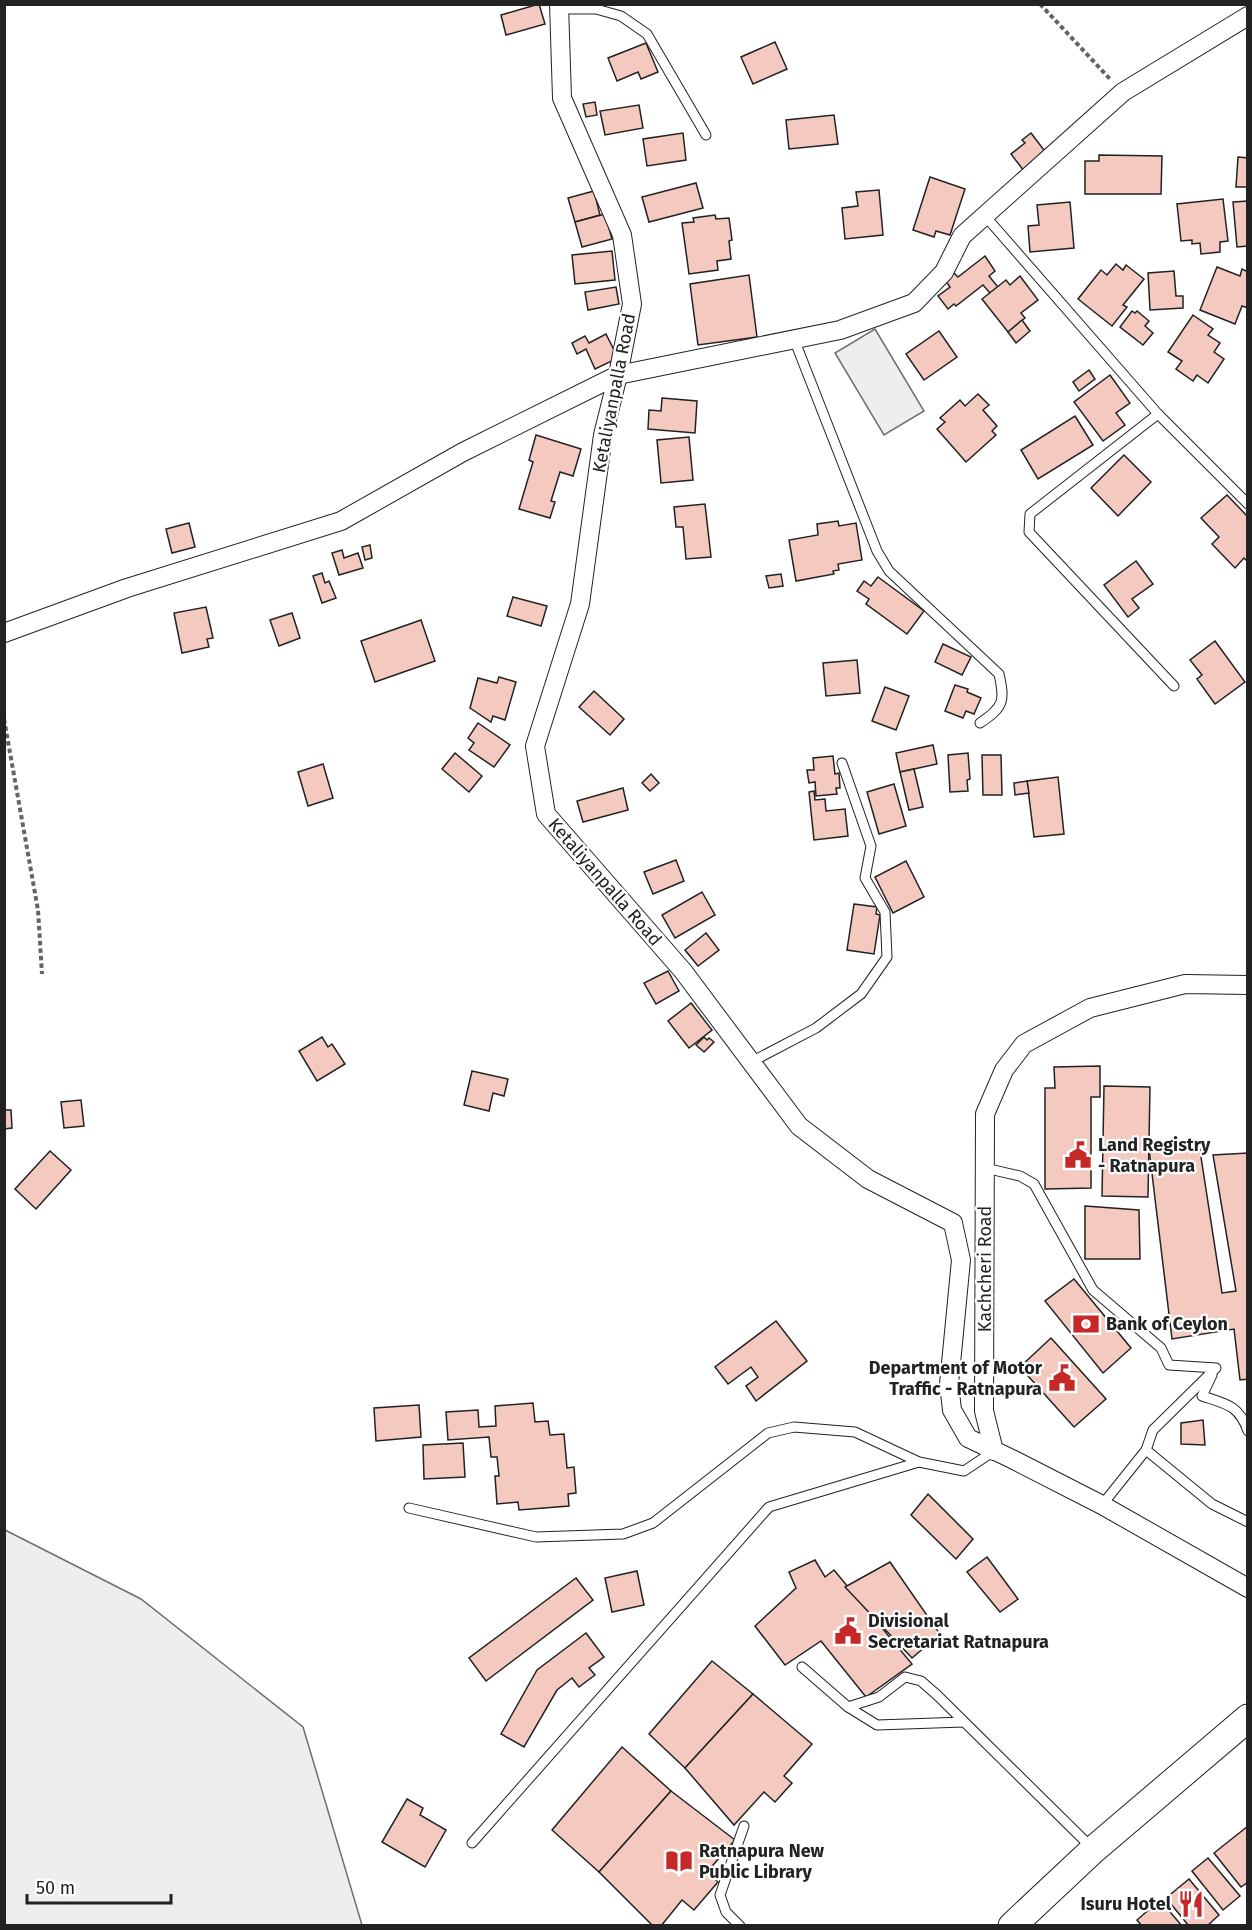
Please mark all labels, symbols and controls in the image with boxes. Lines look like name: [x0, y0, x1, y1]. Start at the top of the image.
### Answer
street label: Ketaliyanpalla Road: [588, 311, 640, 475]
street label: Ketaliyanpalla Road: [544, 814, 666, 950]
place label: Land Registry - Ratnapura: [1098, 1134, 1211, 1177]
public building icon: Land Registry - Ratnapura: [1063, 1140, 1093, 1170]
street label: Kachcheri Road: [974, 1206, 996, 1332]
bank icon: Bank of Ceylon: [1071, 1309, 1101, 1339]
place label: Bank of Ceylon: [1106, 1313, 1228, 1335]
place label: Department of Motor Traffic - Ratnapura: [869, 1357, 1043, 1400]
public building icon: Department of Motor Traffic - Ratnapura: [1047, 1363, 1077, 1393]
place label: Divisional Secretariat Ratnapura: [868, 1610, 1049, 1653]
public building icon: Divisional Secretariat Ratnapura: [833, 1616, 863, 1646]
place label: Ratnapura New Public Library: [699, 1840, 825, 1883]
library icon: Ratnapura New Public Library: [664, 1846, 694, 1876]
scale bar: [27, 1867, 171, 1905]
text: 50 m: [36, 1877, 75, 1899]
restaurant icon: Isuru Hotel: [1176, 1889, 1206, 1919]
place label: Isuru Hotel: [1081, 1893, 1172, 1915]

